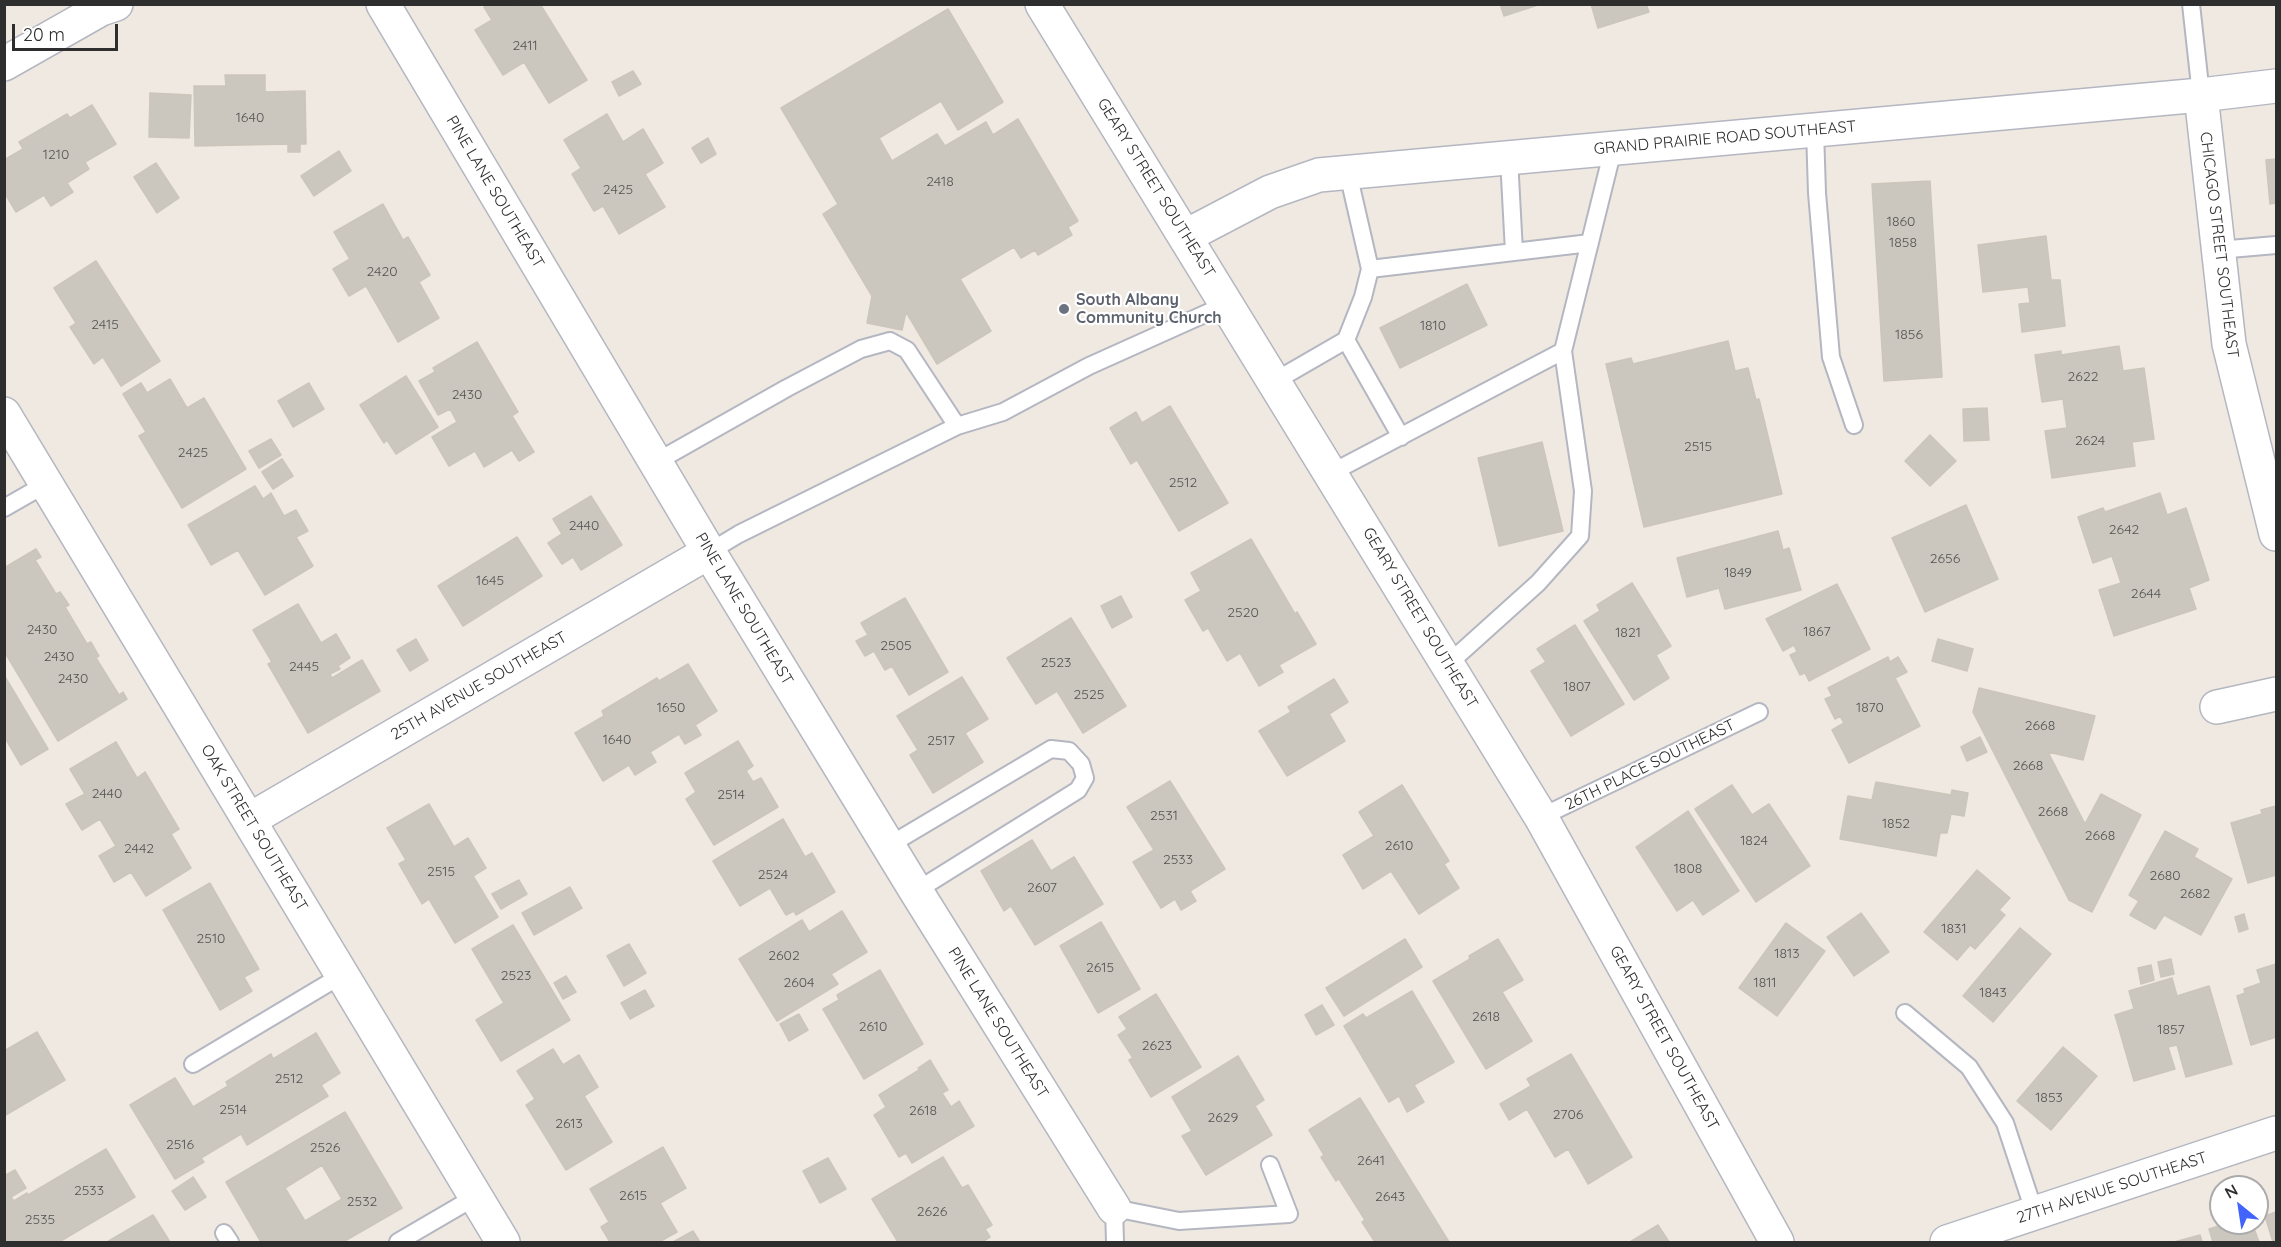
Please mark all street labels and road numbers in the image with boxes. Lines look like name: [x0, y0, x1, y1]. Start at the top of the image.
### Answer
street label: GEARY STREET SOUTHEAST: [1093, 95, 1219, 281]
street label: PINE LANE SOUTHEAST: [442, 112, 548, 272]
street label: GRAND PRAIRIE ROAD SOUTHEAST: [1593, 117, 1857, 159]
street label: CHICAGO STREET SOUTHEAST: [2196, 131, 2242, 359]
street label: GEARY STREET SOUTHEAST: [1358, 524, 1482, 712]
street label: PINE LANE SOUTHEAST: [691, 529, 797, 689]
street label: 25TH AVENUE SOUTHEAST: [388, 628, 570, 744]
street label: 26TH PLACE SOUTHEAST: [1562, 715, 1738, 815]
street label: OAK STREET SOUTHEAST: [197, 741, 311, 915]
street label: GEARY STREET SOUTHEAST: [1605, 942, 1723, 1134]
street label: PINE LANE SOUTHEAST: [944, 944, 1052, 1102]
street label: 27TH AVENUE SOUTHEAST: [2014, 1148, 2210, 1228]

